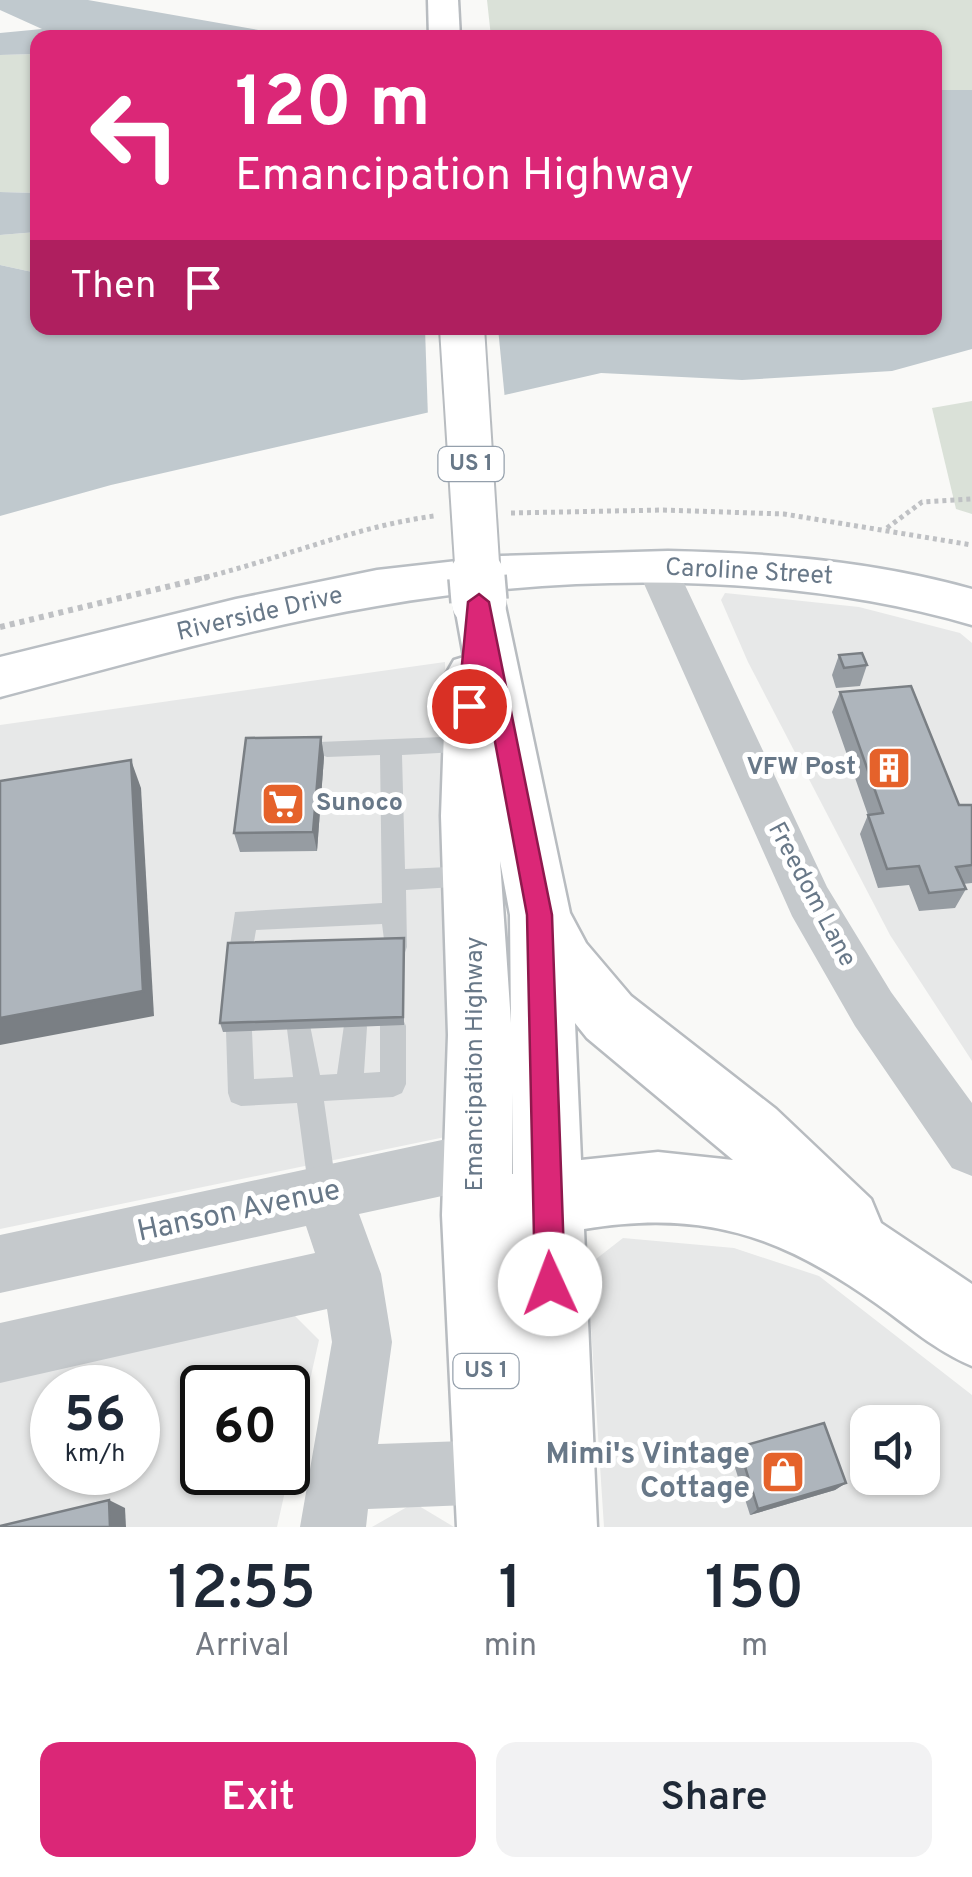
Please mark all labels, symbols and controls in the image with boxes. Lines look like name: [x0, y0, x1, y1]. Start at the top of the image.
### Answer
text: 120 m: [235, 62, 431, 151]
icon: left: [70, 70, 200, 200]
text: Emancipation Highway: [235, 149, 694, 206]
icon: arrive: [176, 260, 231, 315]
text: Then: [70, 263, 156, 312]
road number: US 1: [438, 447, 504, 481]
street label: Caroline Street: [664, 553, 834, 593]
street label: Riverside Drive: [174, 580, 346, 650]
pin: [427, 664, 512, 749]
icon: arrive: [442, 679, 497, 734]
building icon: VFW Post: [866, 745, 912, 791]
place label: VFW Post: [746, 752, 856, 784]
supermarket icon: Sunoco: [260, 781, 306, 827]
place label: Sunoco: [316, 788, 403, 820]
street label: Freedom Lane: [759, 817, 863, 973]
street label: Emancipation Highway: [460, 937, 492, 1191]
street label: Hanson Avenue: [134, 1172, 344, 1252]
position arrow: [498, 1232, 602, 1336]
road number: US 1: [454, 1354, 518, 1388]
speed limit sign: 60: [180, 1365, 310, 1495]
text: 56: [64, 1386, 126, 1449]
map controls: [850, 1405, 940, 1495]
button: sound: [850, 1405, 940, 1495]
place label: Mimi's Vintage Cottage: [546, 1437, 750, 1508]
text: km/h: [65, 1439, 125, 1471]
shop icon: Mimi's Vintage Cottage: [760, 1449, 806, 1495]
text: 12:55: [168, 1554, 316, 1630]
text: 1: [499, 1554, 522, 1630]
text: 150: [705, 1554, 804, 1630]
text: Arrival: [194, 1627, 290, 1667]
text: min: [484, 1627, 537, 1667]
text: m: [741, 1627, 768, 1667]
button: Exit: [40, 1742, 476, 1857]
button: Share: [496, 1742, 932, 1857]

